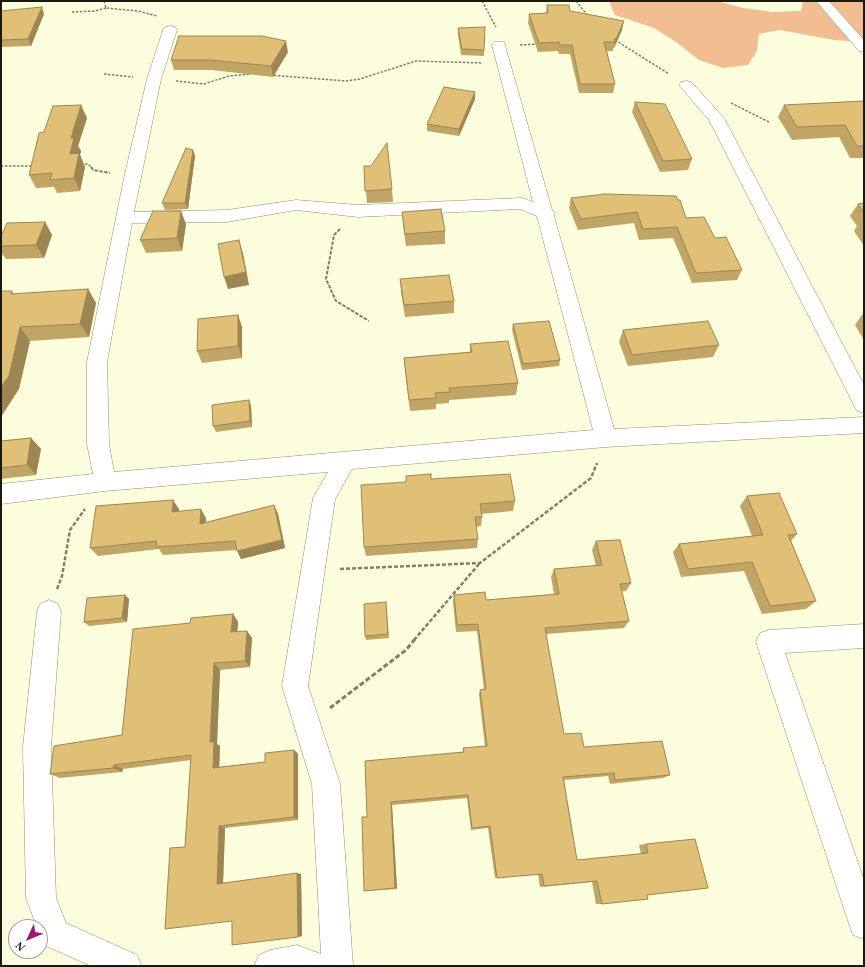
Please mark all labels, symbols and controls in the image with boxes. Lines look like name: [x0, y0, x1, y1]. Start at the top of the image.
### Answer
north arrow: [8, 919, 48, 959]
text: N: [13, 940, 27, 954]

